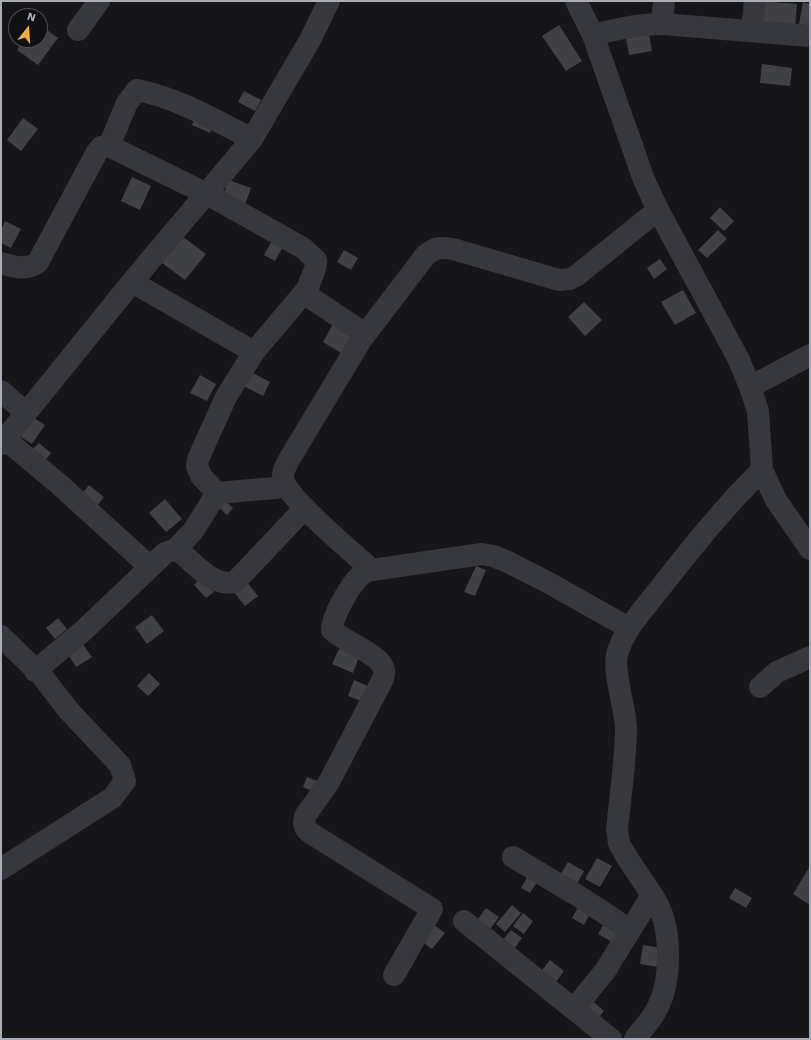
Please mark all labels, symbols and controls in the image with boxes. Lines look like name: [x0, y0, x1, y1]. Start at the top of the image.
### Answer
north arrow: [8, 8, 48, 48]
text: N: [26, 10, 37, 24]

